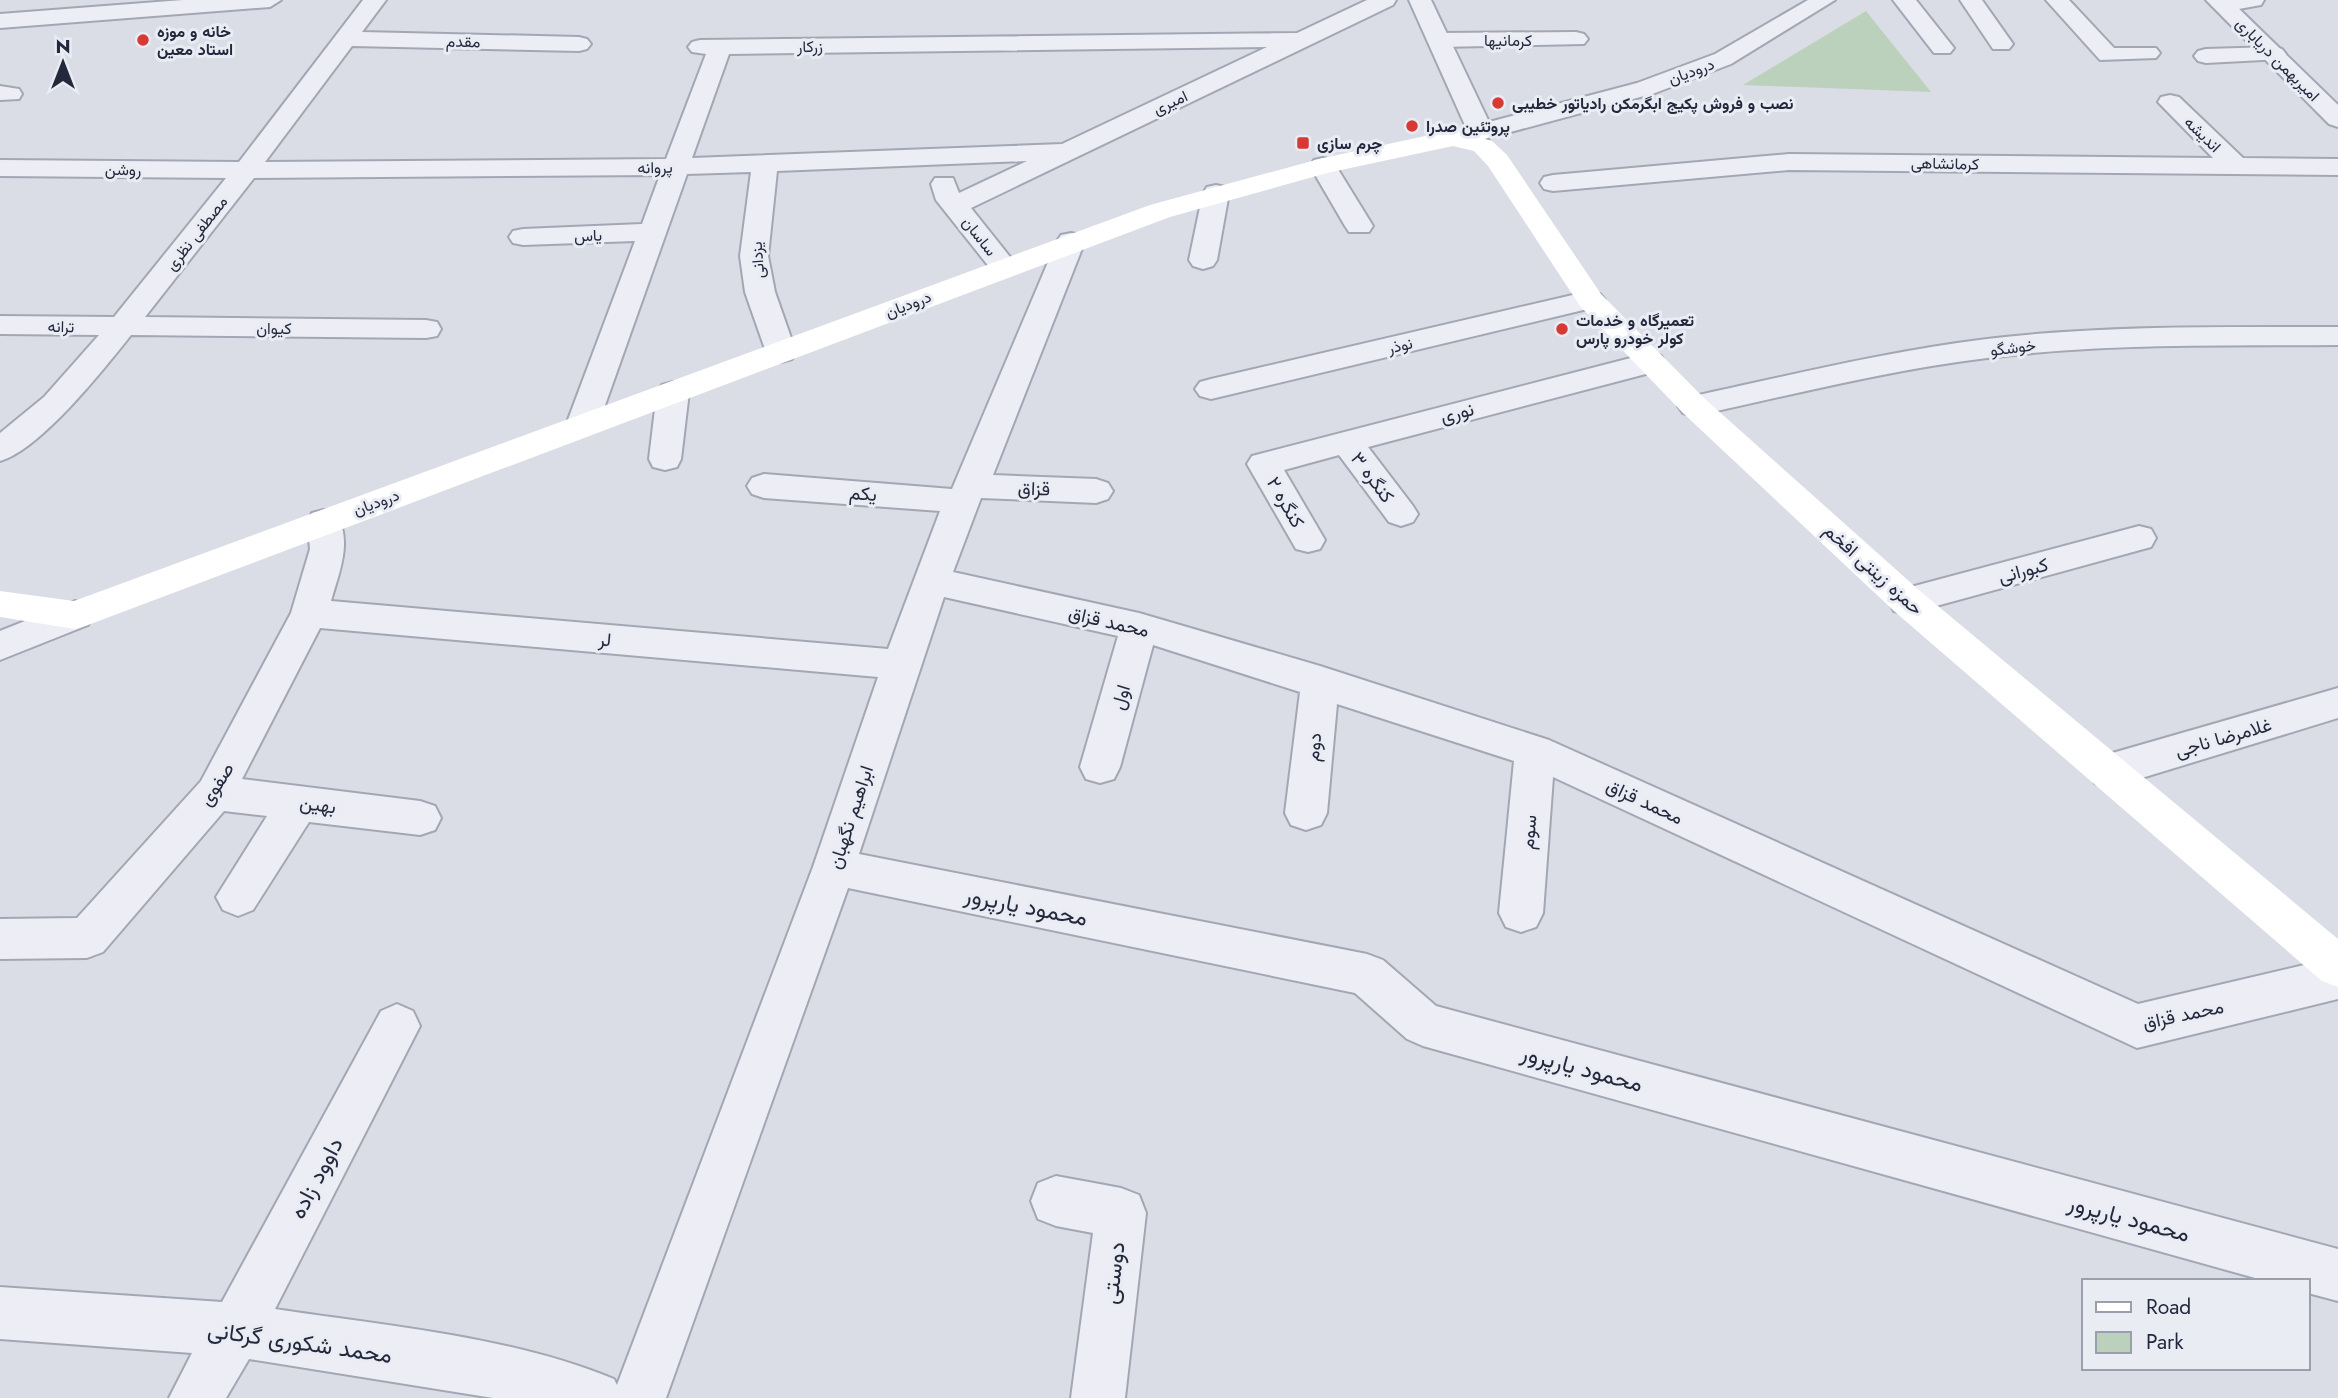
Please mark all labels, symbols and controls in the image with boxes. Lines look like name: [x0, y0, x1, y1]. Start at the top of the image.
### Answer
street label: امیربهمن دریاباری: [2230, 12, 2325, 107]
place label: خانه و موزه استاد معین: [157, 20, 233, 61]
north arrow: [28, 28, 98, 98]
street label: کرمانیها: [1484, 29, 1532, 52]
street label: مقدم: [446, 30, 480, 53]
marker: خانه و موزه استاد معین: [135, 32, 151, 48]
text: N: [55, 33, 71, 60]
street label: زرکار: [796, 35, 823, 58]
street label: درودیان: [1665, 53, 1718, 90]
street label: امیری: [1149, 84, 1191, 120]
place label: نصب و فروش پکیج ابگرمکن رادیاتور خطیبی: [1512, 92, 1794, 115]
marker: نصب و فروش پکیج ابگرمکن رادیاتور خطیبی: [1490, 95, 1506, 111]
street label: اندیشه: [2179, 111, 2226, 158]
place label: پروتئین صدرا: [1426, 115, 1510, 138]
marker: پروتئین صدرا: [1404, 118, 1420, 134]
place label: چرم سازی: [1317, 132, 1382, 155]
marker: چرم سازی: [1295, 135, 1311, 151]
street label: کرمانشاهی: [1911, 151, 1979, 176]
street label: پروانه: [637, 156, 673, 179]
street label: روشن: [105, 158, 141, 181]
street label: مصطفی نظری: [160, 191, 233, 275]
street label: ساسان: [957, 212, 1002, 261]
street label: یاس: [574, 224, 602, 247]
street label: یزدانی: [745, 241, 770, 279]
street label: درودیان: [882, 285, 935, 324]
place label: تعمیرگاه و خدمات کولر خودرو پارس: [1576, 309, 1694, 350]
street label: ترانه: [48, 315, 75, 338]
street label: کیوان: [256, 317, 292, 340]
marker: تعمیرگاه و خدمات کولر خودرو پارس: [1554, 321, 1570, 337]
street label: نوذر: [1384, 331, 1415, 360]
street label: خوشگو: [1989, 333, 2037, 362]
street label: نوری: [1437, 395, 1477, 430]
street label: کنگره ۳: [1345, 446, 1401, 508]
street label: کنگره ۲: [1260, 472, 1311, 533]
street label: قزاق: [1017, 474, 1051, 503]
street label: یکم: [848, 479, 878, 508]
street label: درودیان: [350, 484, 403, 521]
street label: حمزه زینتی افخم: [1818, 517, 1929, 621]
street label: کبورانی: [1995, 551, 2051, 590]
street label: محمد قزاق: [1066, 599, 1152, 644]
street label: لر: [596, 625, 613, 654]
street label: اول: [1104, 681, 1137, 713]
street label: غلامرضا ناجی: [2172, 711, 2275, 764]
street label: دوم: [1299, 731, 1328, 763]
street label: صفوی: [192, 757, 241, 811]
street label: ابراهیم نگهبان: [821, 762, 880, 872]
street label: محمد قزاق: [1602, 772, 1688, 831]
street label: بهین: [298, 789, 338, 820]
street label: سوم: [1514, 814, 1543, 851]
street label: محمود یارپرور: [960, 877, 1091, 935]
street label: محمد قزاق: [2140, 993, 2226, 1036]
street label: محمود یارپرور: [1516, 1035, 1647, 1101]
street label: داوود زاده: [280, 1131, 352, 1225]
street label: محمود یارپرور: [2063, 1185, 2194, 1251]
street label: دوستی: [1092, 1240, 1134, 1306]
legend: [2082, 1279, 2310, 1370]
text: Road: [2146, 1292, 2191, 1322]
street label: محمد شکوری گرکانی: [206, 1312, 394, 1372]
text: Park: [2146, 1327, 2184, 1357]

